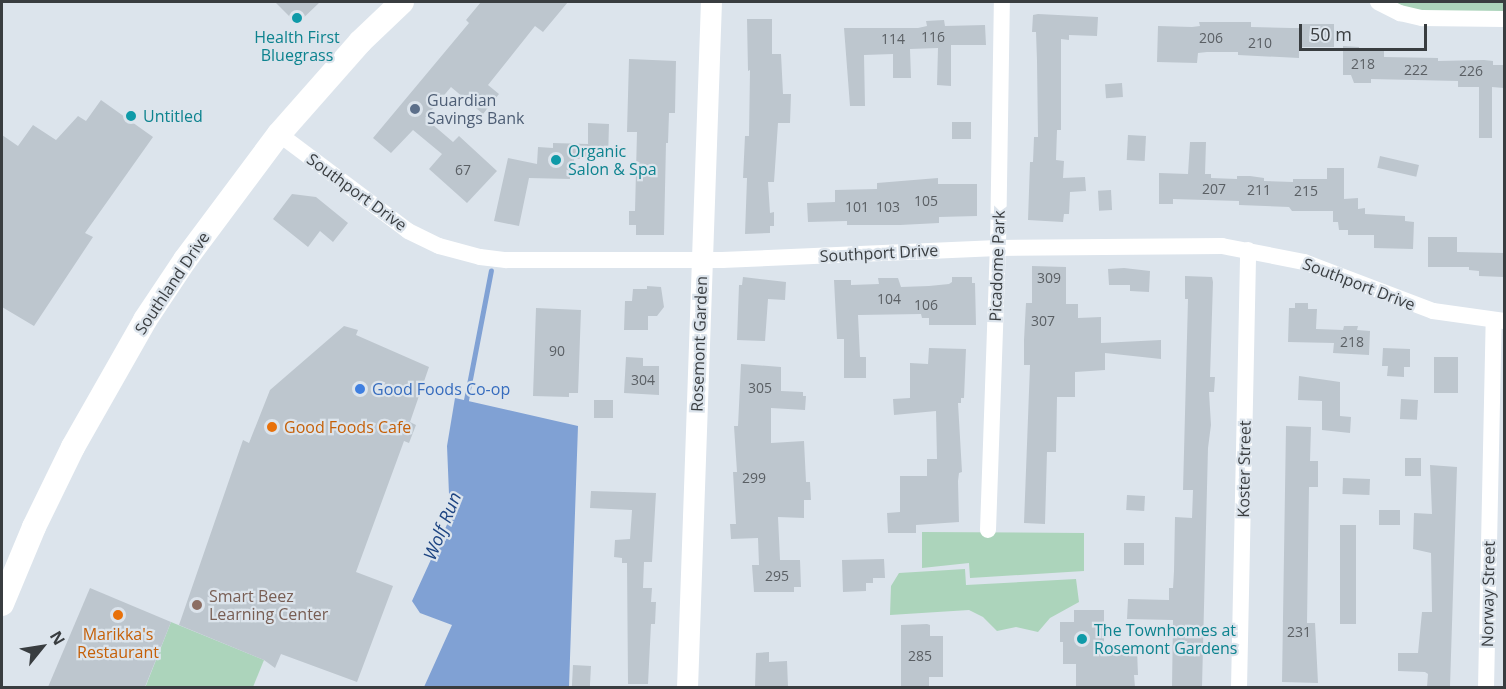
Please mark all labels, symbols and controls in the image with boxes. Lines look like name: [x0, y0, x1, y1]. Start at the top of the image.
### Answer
marker: Health First Bluegrass: [290, 11, 304, 25]
scale bar: [1302, 12, 1430, 50]
text: 50 m: [1310, 22, 1352, 46]
place label: Health First Bluegrass: [254, 27, 340, 65]
house number: 116: [921, 29, 945, 45]
house number: 206: [1199, 30, 1223, 46]
house number: 114: [881, 31, 905, 47]
house number: 210: [1248, 35, 1272, 51]
house number: 218: [1351, 56, 1375, 72]
house number: 222: [1404, 62, 1428, 78]
house number: 226: [1459, 63, 1483, 79]
place label: Guardian Savings Bank: [427, 90, 524, 128]
marker: Guardian Savings Bank: [408, 102, 422, 116]
place label: Untitled: [143, 106, 203, 126]
marker: Untitled: [124, 109, 138, 123]
place label: Organic Salon & Spa: [568, 141, 657, 179]
street label: Southport Drive: [303, 149, 411, 235]
marker: Organic Salon & Spa: [549, 153, 563, 167]
house number: 67: [455, 162, 471, 178]
house number: 207: [1202, 181, 1226, 197]
house number: 211: [1247, 182, 1271, 198]
house number: 215: [1294, 183, 1318, 199]
house number: 105: [914, 193, 938, 209]
house number: 101: [845, 199, 869, 215]
house number: 103: [876, 199, 900, 215]
street label: Picadome Park: [985, 210, 1009, 322]
street label: Southland Drive: [131, 228, 213, 338]
street label: Southport Drive: [819, 240, 939, 266]
street label: Southport Drive: [1300, 254, 1418, 314]
house number: 309: [1037, 270, 1061, 286]
street label: Rosemont Garden: [687, 276, 711, 412]
house number: 104: [877, 291, 901, 307]
house number: 106: [914, 297, 938, 313]
house number: 307: [1031, 313, 1055, 329]
house number: 218: [1340, 334, 1364, 350]
house number: 90: [549, 343, 565, 359]
house number: 304: [631, 372, 655, 388]
place label: Good Foods Co-op: [372, 379, 510, 399]
house number: 305: [748, 380, 772, 396]
marker: Good Foods Co-op: [353, 382, 367, 396]
place label: Good Foods Cafe: [284, 417, 411, 437]
marker: Good Foods Cafe: [265, 420, 279, 434]
street label: Koster Street: [1234, 420, 1254, 518]
house number: 299: [742, 470, 766, 486]
water label: Wolf Run: [419, 489, 465, 563]
street label: Norway Street: [1477, 541, 1499, 647]
house number: 295: [765, 568, 789, 584]
place label: Smart Beez Learning Center: [209, 586, 328, 624]
marker: Smart Beez Learning Center: [190, 598, 204, 612]
marker: Marikka's Restaurant: [111, 608, 125, 622]
north arrow: [12, 617, 72, 677]
place label: The Townhomes at Rosemont Gardens: [1094, 620, 1237, 658]
place label: Marikka's Restaurant: [77, 624, 159, 662]
house number: 231: [1287, 624, 1311, 640]
text: N: [45, 627, 70, 649]
marker: The Townhomes at Rosemont Gardens: [1075, 632, 1089, 646]
house number: 285: [908, 648, 932, 664]

